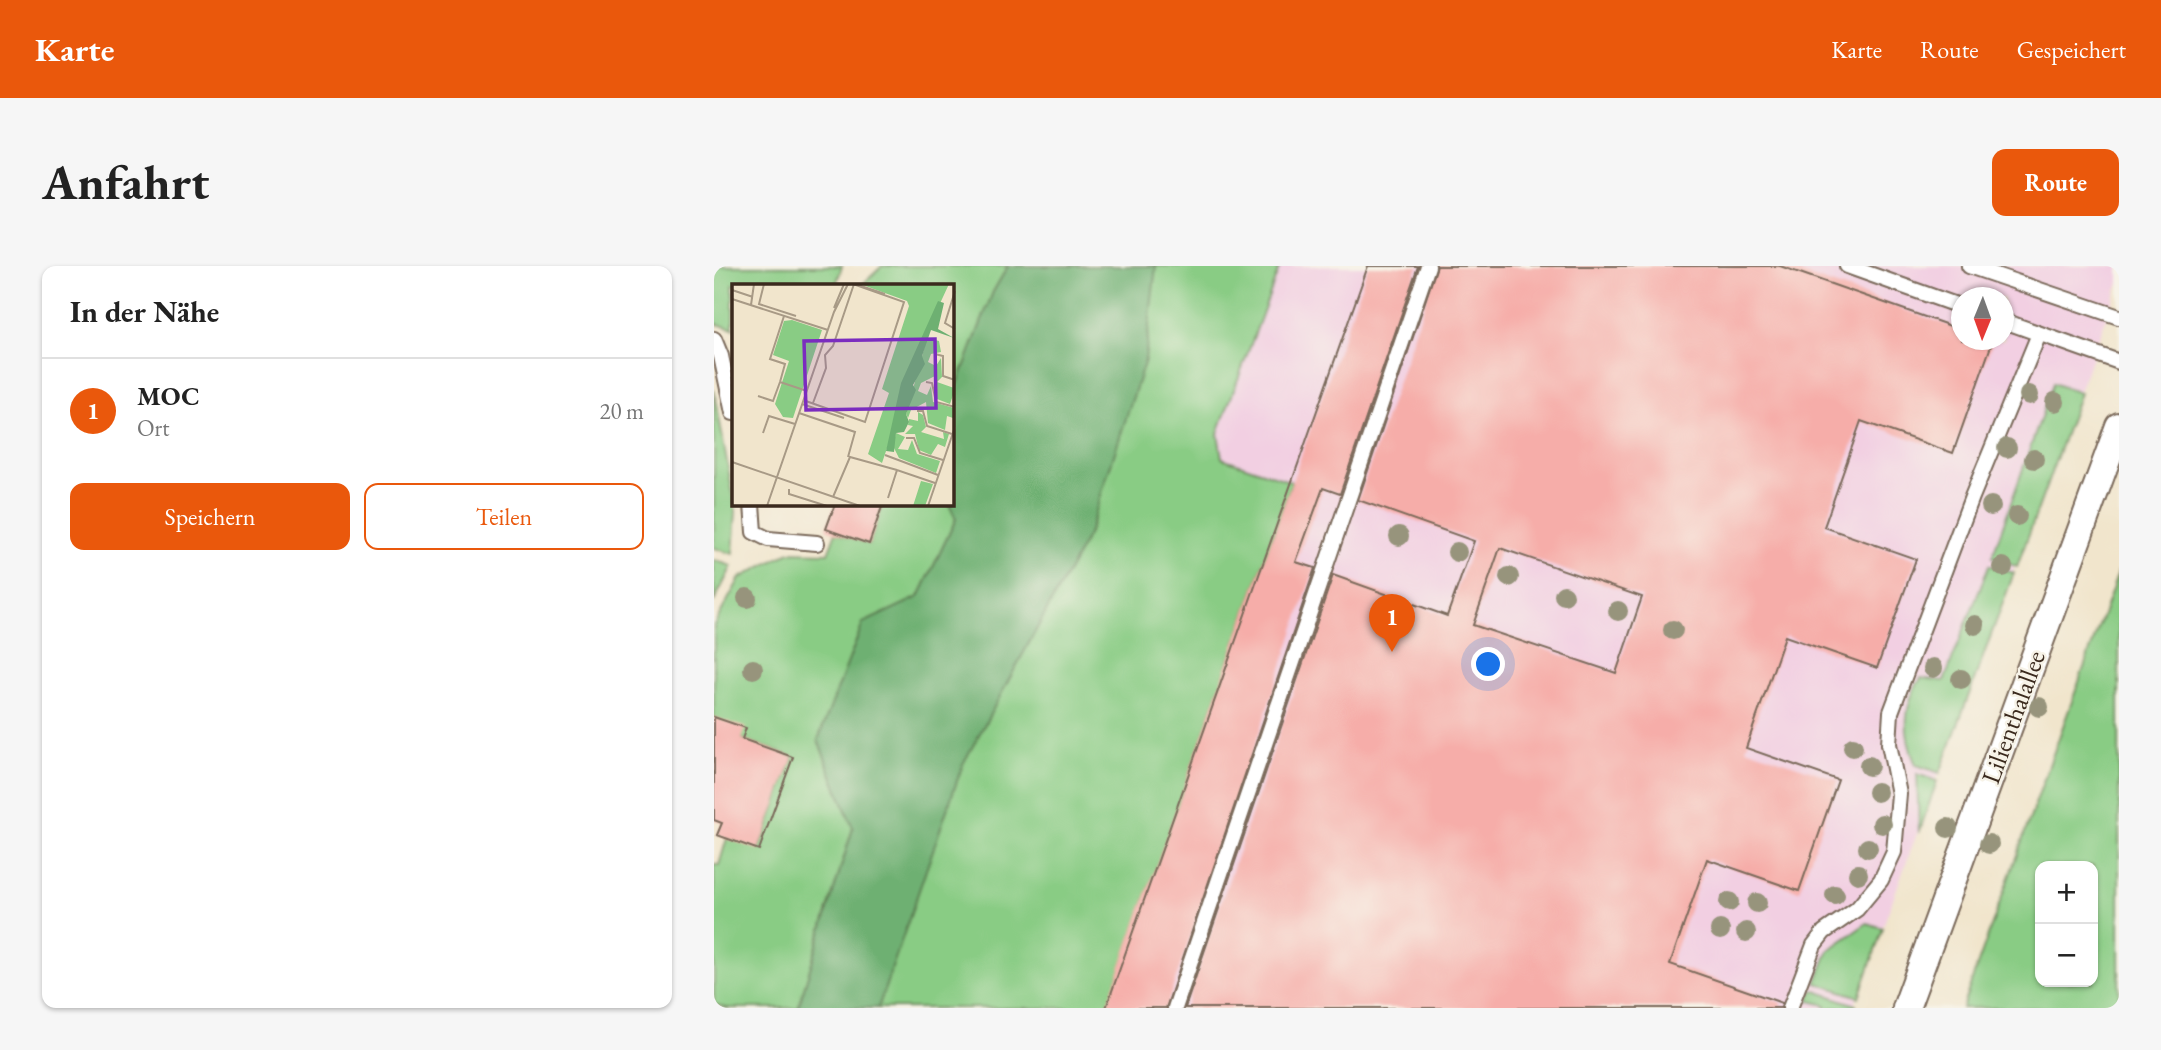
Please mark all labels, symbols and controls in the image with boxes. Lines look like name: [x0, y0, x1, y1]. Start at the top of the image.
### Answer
text: Karte: [35, 28, 114, 71]
text: Karte: [1831, 34, 1882, 65]
text: Route: [1920, 34, 1979, 65]
text: Gespeichert: [2017, 34, 2126, 65]
button: Route: [1992, 149, 2119, 216]
text: Anfahrt: [42, 150, 209, 214]
inset map: [732, 284, 954, 506]
north arrow: [1951, 287, 2014, 350]
text: In der Nähe: [70, 292, 219, 331]
text: MOC: [137, 379, 200, 413]
text: 1: [87, 396, 99, 426]
text: 20 m: [599, 396, 644, 426]
text: Ort: [137, 413, 169, 443]
button: Speichern: [70, 483, 350, 550]
button: Teilen: [364, 483, 644, 550]
pin: 1: [1369, 594, 1415, 652]
street label: Lilienthalallee: [1973, 646, 2053, 788]
your location: [1471, 647, 1505, 681]
map controls: [2035, 861, 2098, 987]
button: +: [2035, 861, 2098, 924]
button: −: [2035, 924, 2098, 987]

